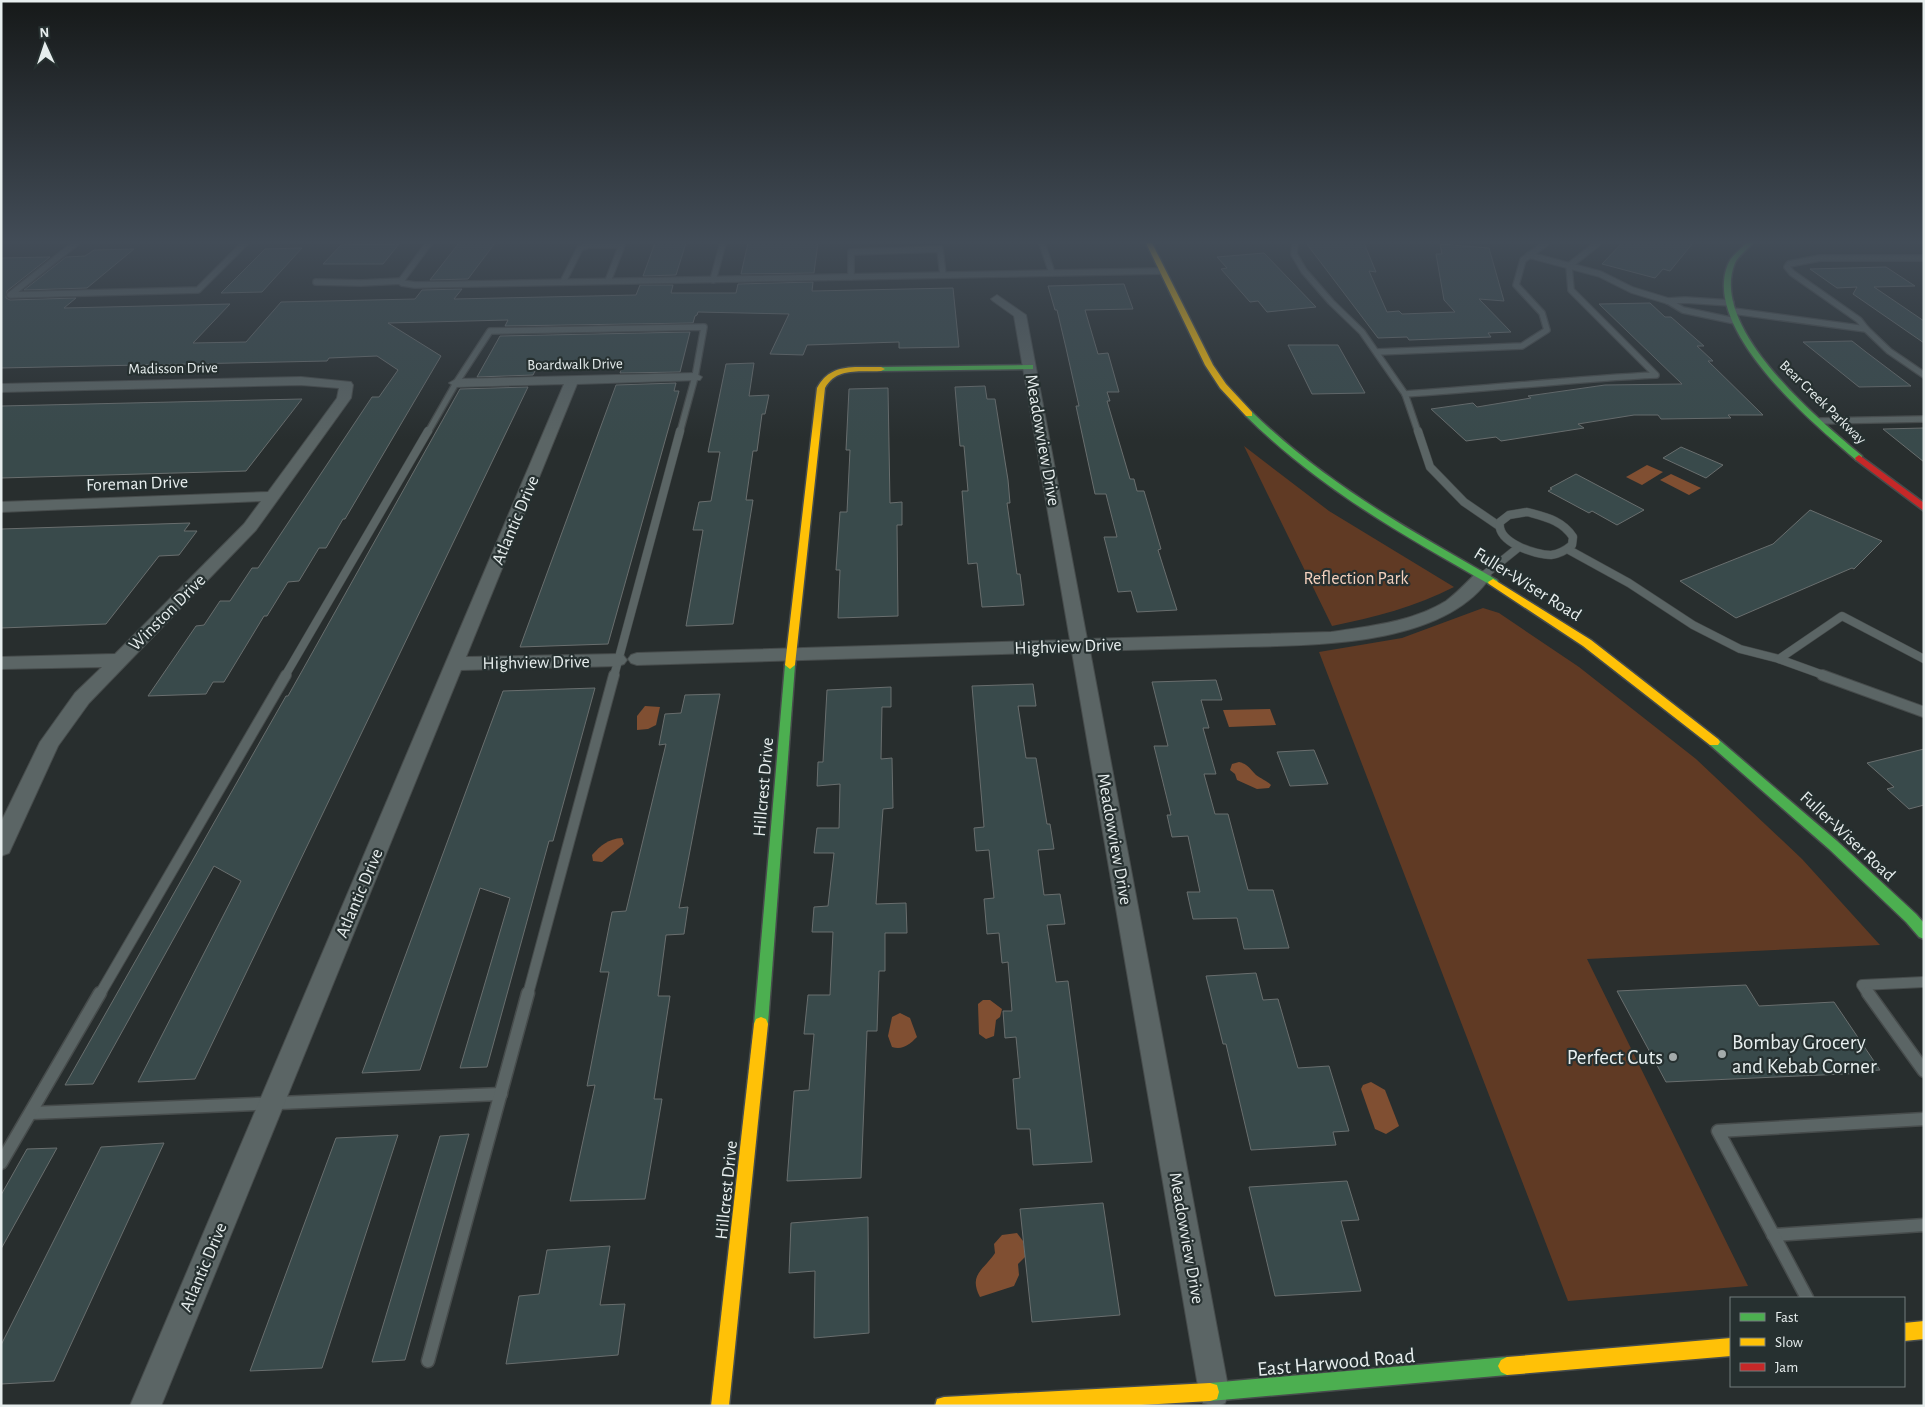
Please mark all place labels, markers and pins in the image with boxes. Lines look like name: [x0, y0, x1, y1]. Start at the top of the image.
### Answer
place label: Bombay Grocery and Kebab Corner: [1732, 1032, 1877, 1077]
place label: Perfect Cuts: [1567, 1047, 1663, 1068]
marker: Bombay Grocery and Kebab Corner: [1716, 1048, 1728, 1060]
marker: Perfect Cuts: [1667, 1051, 1679, 1063]

